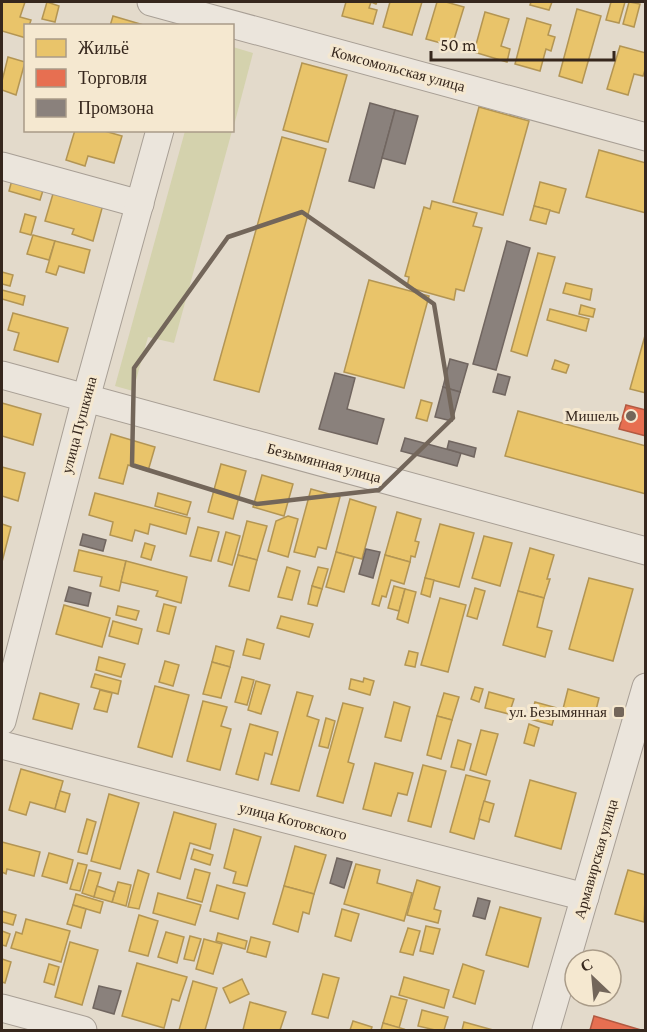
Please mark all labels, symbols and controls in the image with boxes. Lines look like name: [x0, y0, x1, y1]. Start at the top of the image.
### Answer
legend: [24, 24, 234, 132]
scale bar: [431, 24, 614, 62]
text: 50 m: [440, 35, 477, 55]
text: Жильё: [78, 38, 129, 58]
street label: Комсомольская улица: [329, 43, 467, 95]
text: Торговля: [78, 68, 147, 88]
text: Промзона: [78, 98, 154, 118]
street label: улица Пушкина: [58, 374, 100, 475]
place label: Мишель: [565, 408, 619, 424]
marker: Мишель: [624, 409, 638, 423]
street label: Безымянная улица: [265, 440, 383, 486]
place label: ул. Безымянная: [509, 704, 607, 720]
marker: ул. Безымянная: [612, 705, 626, 719]
street label: Армавирская улица: [571, 797, 621, 921]
street label: улица Котовского: [237, 799, 349, 843]
north arrow: [563, 948, 623, 1008]
text: С: [578, 955, 596, 975]

